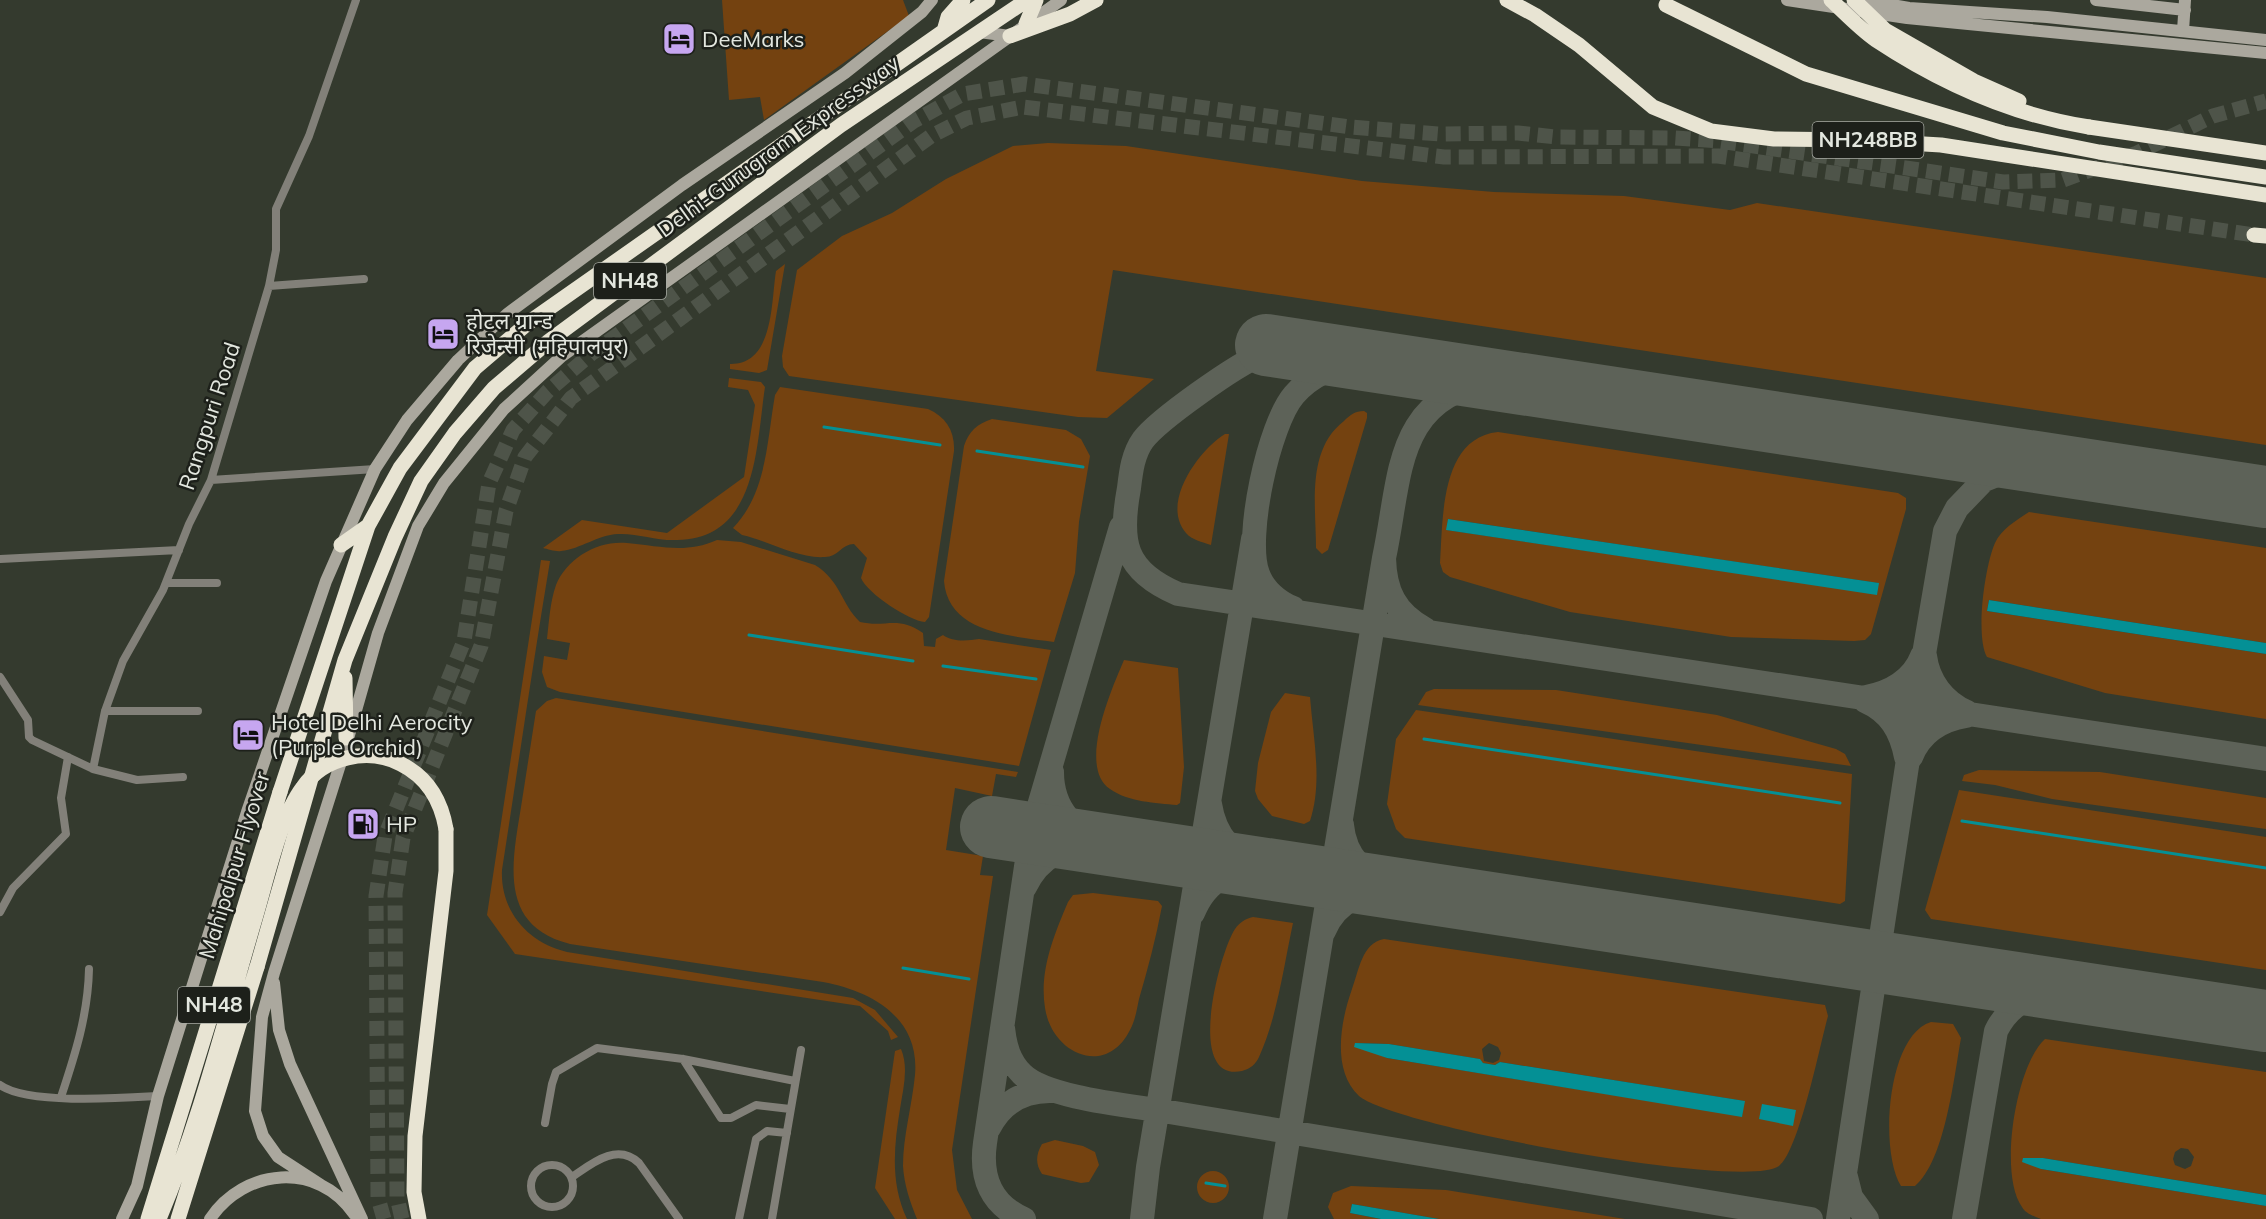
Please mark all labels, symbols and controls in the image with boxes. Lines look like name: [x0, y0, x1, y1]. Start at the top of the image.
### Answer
hotel icon: DeeMarks: [661, 21, 697, 57]
place label: DeeMarks: [702, 25, 804, 53]
street label: Delhi-Gurugram Expressway: [651, 48, 905, 243]
road number: NH248BB: [1812, 122, 1924, 158]
road number: NH48: [594, 263, 666, 299]
place label: होटल ग्रान्ड रिजेन्सी (महिपालपुर): [466, 307, 630, 361]
hotel icon: होटल ग्रान्ड रिजेन्सी (महिपालपुर): [425, 316, 461, 352]
street label: Rangpuri Road: [172, 339, 246, 493]
place label: Hotel Delhi Aerocity (Purple Orchid): [271, 708, 473, 761]
hotel icon: Hotel Delhi Aerocity (Purple Orchid): [230, 717, 266, 753]
street label: Mahipalpur Flyover: [192, 768, 276, 962]
fuel station icon: HP: [345, 806, 381, 842]
place label: HP: [386, 810, 417, 838]
road number: NH48: [178, 987, 250, 1023]

